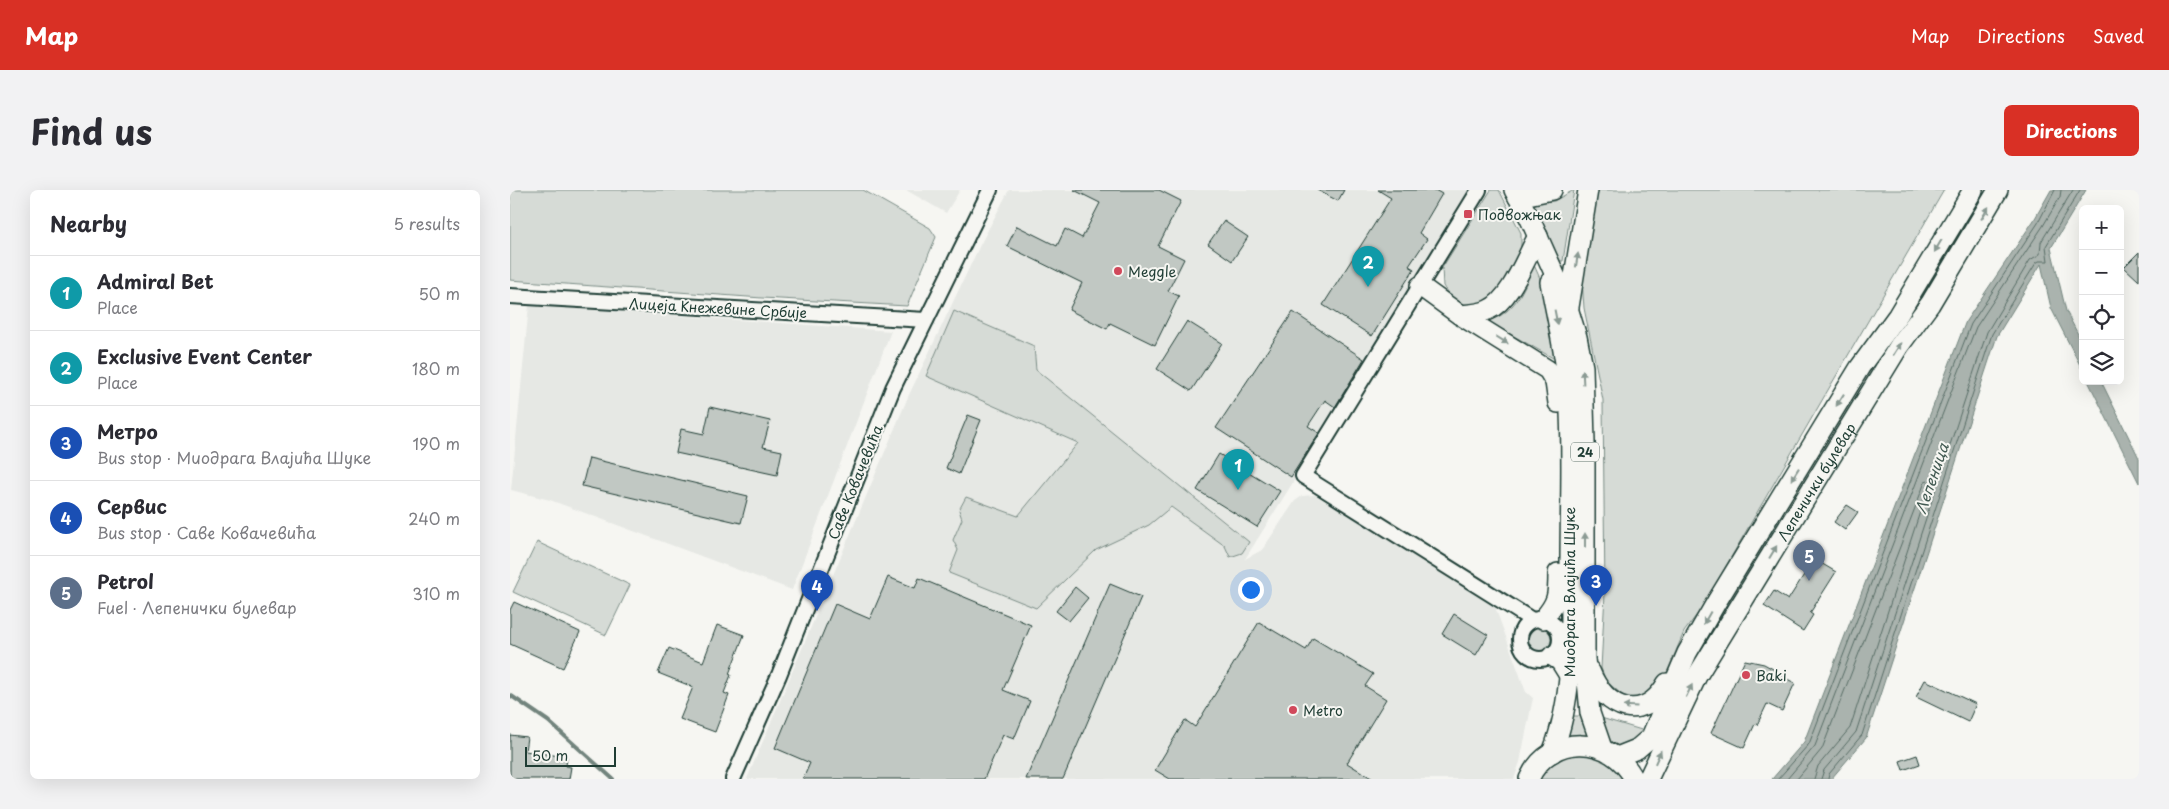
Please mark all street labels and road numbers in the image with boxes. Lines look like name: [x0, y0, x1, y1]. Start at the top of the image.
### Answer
street label: Лицеја Кнежевине Србије: [628, 293, 808, 323]
street label: Лепенички булевар: [1772, 418, 1860, 545]
street label: Саве Ковачевића: [822, 421, 888, 543]
road number: 24: [1571, 442, 1599, 462]
street label: Миодрага Влајића Шуке: [1559, 506, 1580, 677]

